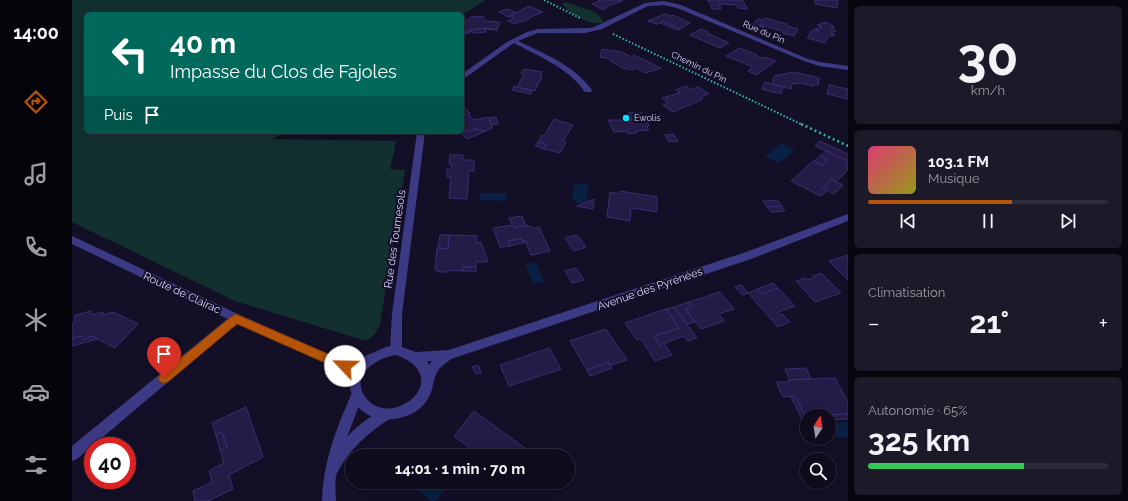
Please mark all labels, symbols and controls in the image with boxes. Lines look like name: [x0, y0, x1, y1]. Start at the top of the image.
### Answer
street label: Rue du Pin: [741, 19, 787, 45]
text: 14:00: [13, 22, 59, 43]
text: 30: [958, 26, 1018, 87]
text: 40 m: [170, 27, 236, 60]
icon: left: [104, 28, 156, 80]
street label: Chemin du Pin: [670, 49, 728, 85]
text: Impasse du Clos de Fajoles: [170, 61, 397, 82]
text: km/h: [971, 83, 1005, 98]
icon: directions: [22, 88, 50, 116]
icon: arrive: [141, 104, 163, 126]
text: Puis: [104, 106, 133, 124]
marker: Ewolis: [621, 113, 631, 123]
place label: Ewolis: [634, 113, 661, 123]
text: 103.1 FM: [928, 153, 989, 171]
icon: music: [22, 160, 50, 188]
text: Musique: [928, 171, 980, 186]
street label: Rue des Tournesols: [382, 189, 408, 289]
icon: previous: [897, 210, 919, 232]
icon: pause: [977, 210, 999, 232]
icon: next: [1057, 210, 1079, 232]
icon: phone: [22, 233, 50, 261]
street label: Avenue des Pyrénées: [596, 265, 704, 313]
street label: Route de Clairac: [141, 269, 223, 317]
text: Climatisation: [868, 285, 945, 300]
text: 21°: [970, 305, 1009, 340]
icon: climate: [22, 306, 50, 334]
text: −: [868, 310, 880, 336]
text: +: [1099, 310, 1108, 336]
pin: [147, 337, 181, 378]
icon: arrive: [153, 343, 175, 365]
position arrow: [324, 345, 366, 387]
icon: car: [22, 378, 50, 406]
text: Autonomie · 65%: [868, 403, 967, 418]
north arrow: [800, 409, 836, 445]
map controls: [800, 409, 836, 489]
text: 325 km: [868, 423, 970, 458]
speed limit sign: 40: [84, 437, 136, 489]
icon: filters: [22, 451, 50, 479]
button: search: [800, 453, 836, 489]
text: 14:01 · 1 min · 70 m: [395, 460, 525, 478]

